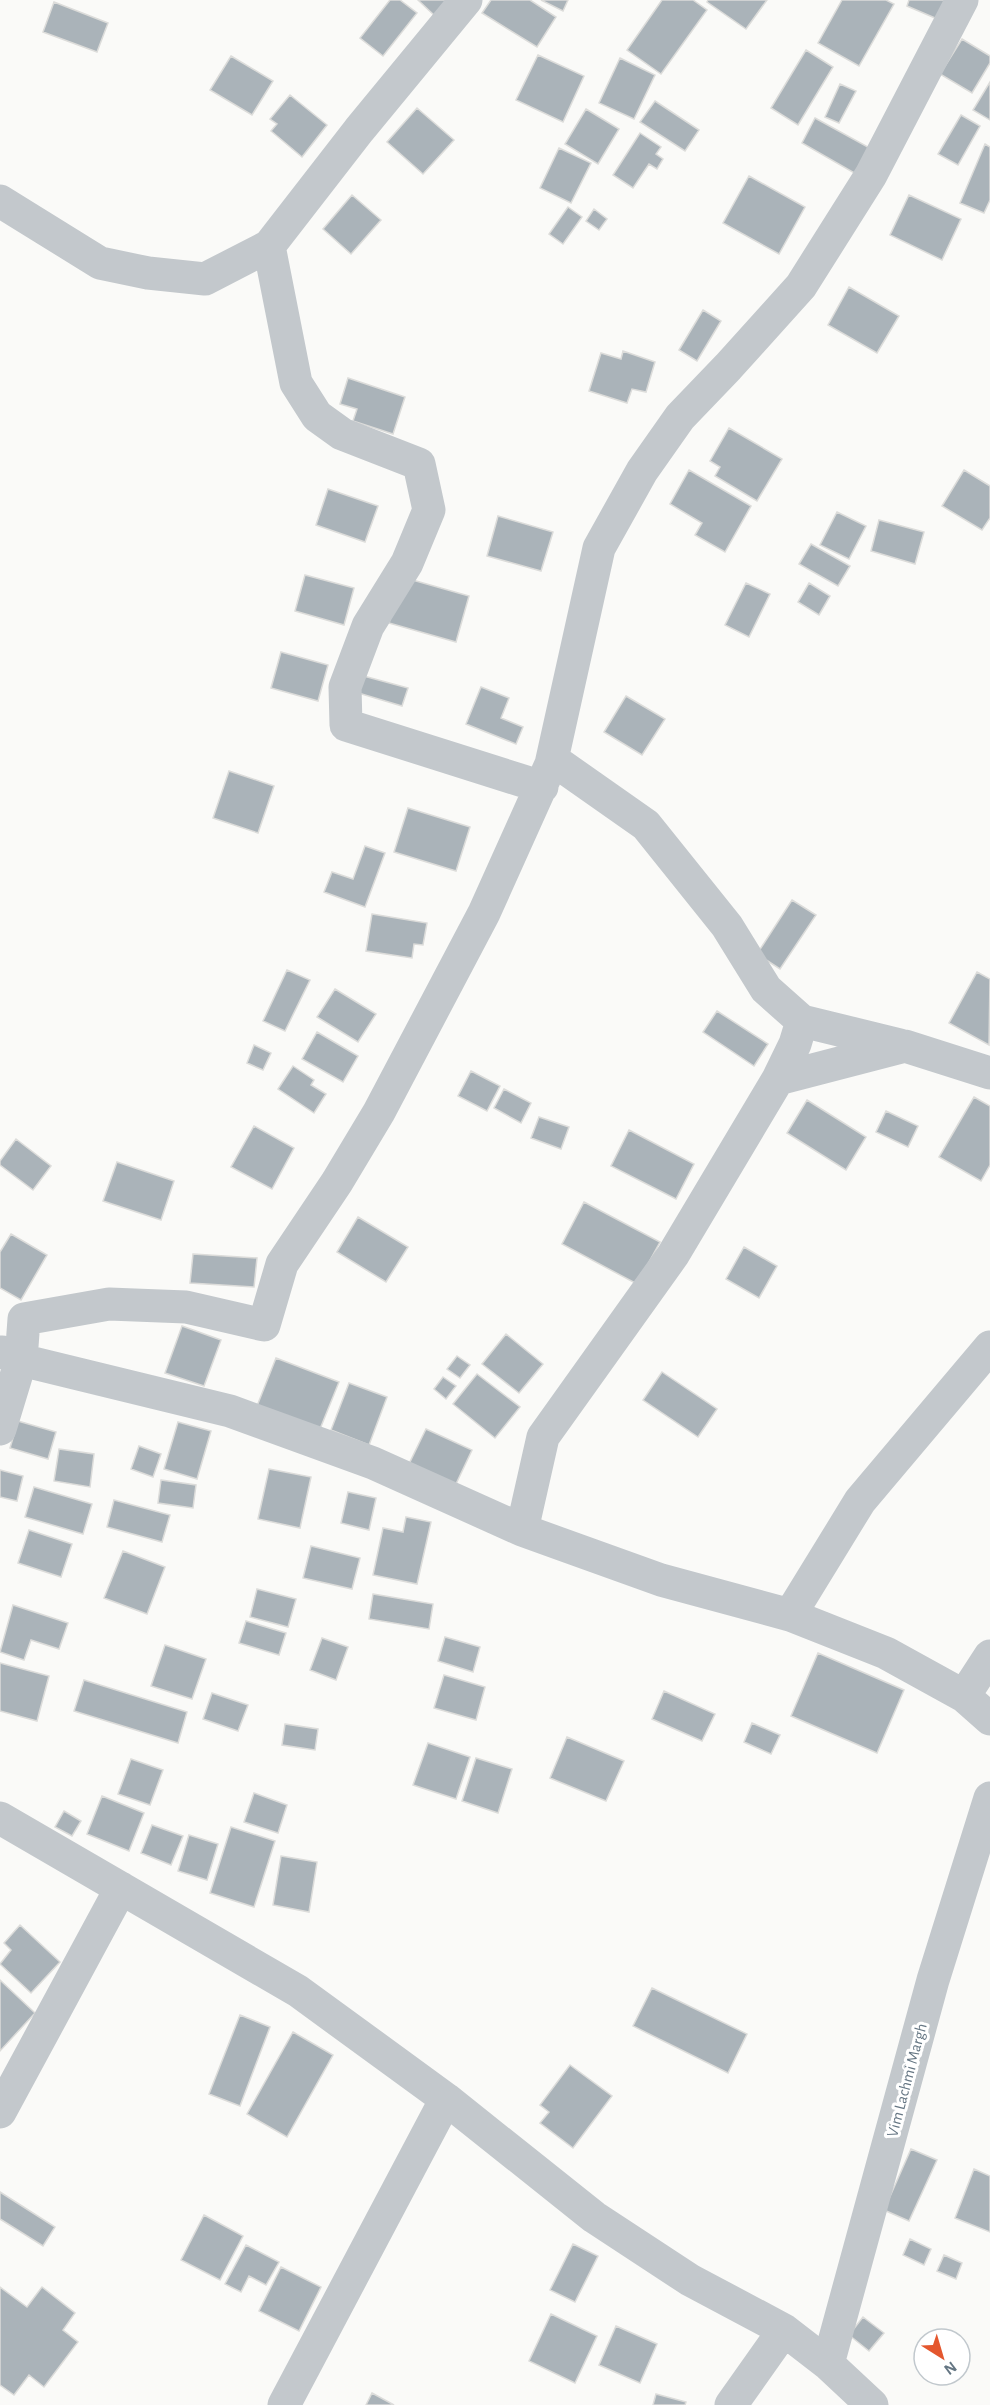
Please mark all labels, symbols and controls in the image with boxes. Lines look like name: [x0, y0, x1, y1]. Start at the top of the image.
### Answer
street label: Vim Lachmi Margh: [884, 2022, 930, 2139]
north arrow: [912, 2327, 972, 2387]
text: N: [941, 2358, 960, 2378]

